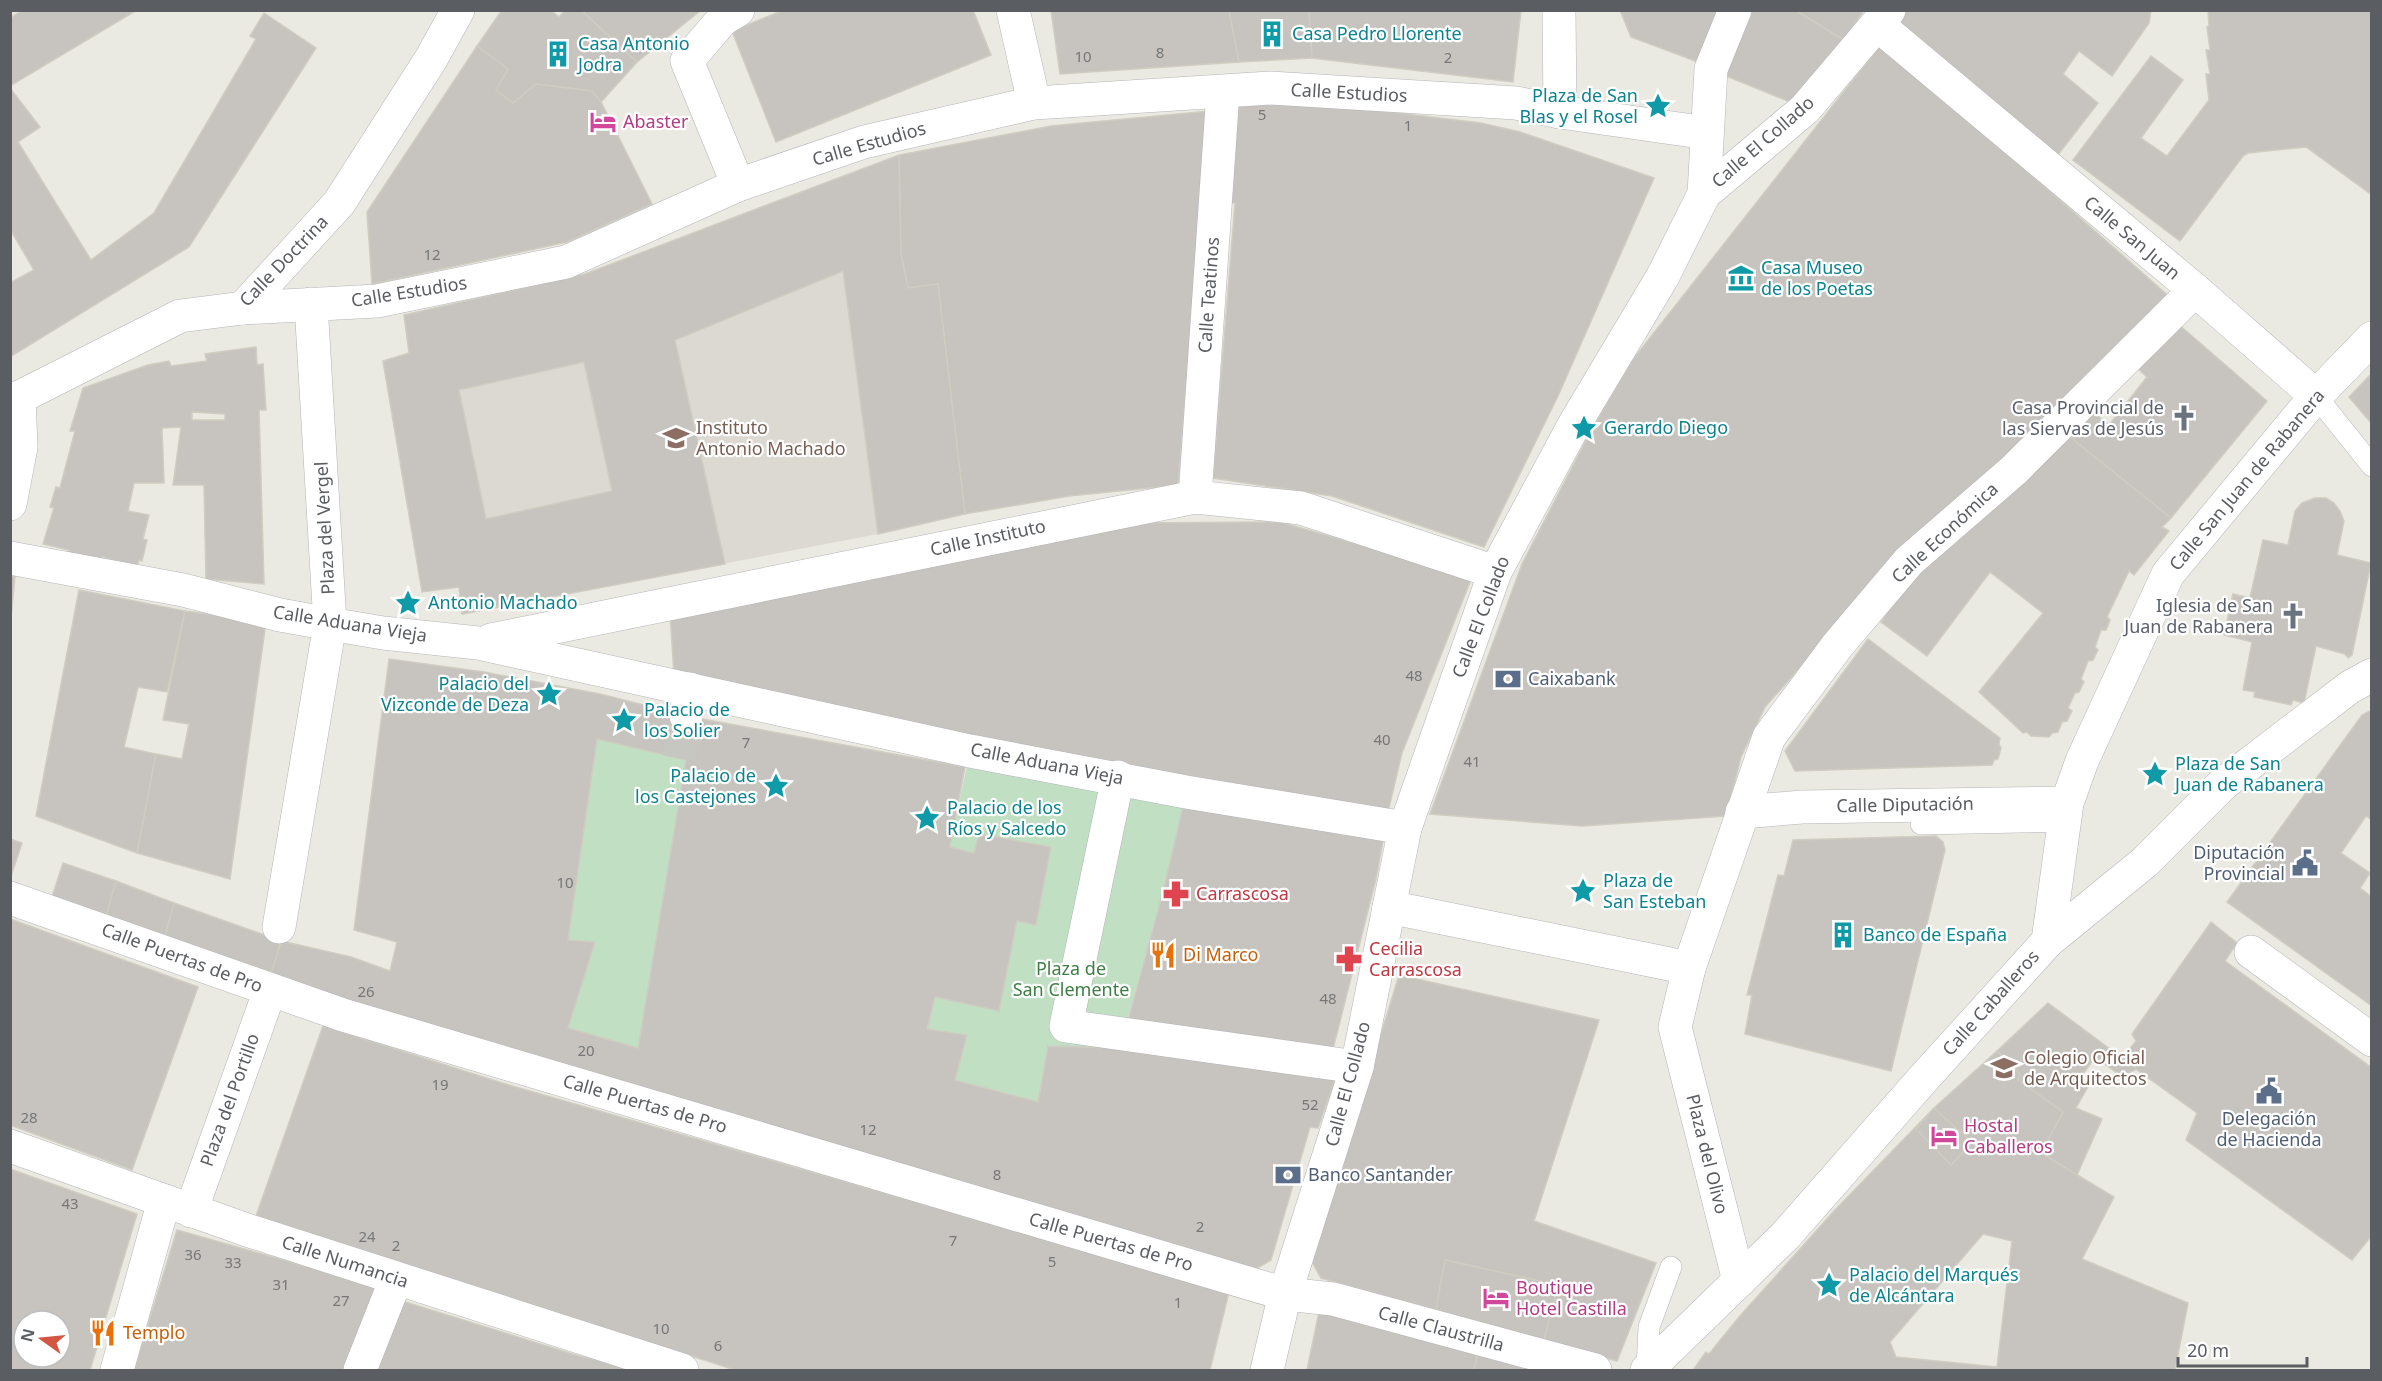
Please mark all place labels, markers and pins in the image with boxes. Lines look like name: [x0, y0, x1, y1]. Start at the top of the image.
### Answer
building icon: Casa Pedro Llorente: [1257, 19, 1287, 49]
place label: Casa Pedro Llorente: [1292, 21, 1462, 45]
place label: Casa Antonio Jodra: [576, 31, 690, 76]
building icon: Casa Antonio Jodra: [543, 39, 573, 69]
place label: Plaza de San Blas y el Rosel: [1519, 83, 1638, 128]
place icon: Plaza de San Blas y el Rosel: [1643, 91, 1673, 121]
hotel icon: Abaster: [588, 107, 618, 137]
place label: Abaster: [623, 109, 689, 133]
place label: Casa Museo de los Poetas: [1761, 255, 1873, 300]
museum icon: Casa Museo de los Poetas: [1726, 263, 1756, 293]
place label: Casa Provincial de las Siervas de Jesús: [2002, 395, 2164, 440]
church icon: Casa Provincial de las Siervas de Jesús: [2169, 403, 2199, 433]
place icon: Gerardo Diego: [1569, 413, 1599, 443]
place label: Instituto Antonio Machado: [696, 415, 846, 460]
place label: Gerardo Diego: [1604, 415, 1728, 439]
school or university icon: Instituto Antonio Machado: [661, 423, 691, 453]
place icon: Antonio Machado: [393, 588, 423, 618]
place label: Antonio Machado: [428, 590, 578, 614]
place label: Iglesia de San Juan de Rabanera: [2122, 593, 2273, 638]
church icon: Iglesia de San Juan de Rabanera: [2278, 601, 2308, 631]
bank icon: Caixabank: [1493, 664, 1523, 694]
place label: Caixabank: [1528, 666, 1616, 690]
place label: Palacio del Vizconde de Deza: [381, 671, 529, 716]
place icon: Palacio del Vizconde de Deza: [534, 679, 564, 709]
place label: Palacio de los Solier: [644, 697, 730, 742]
place icon: Palacio de los Solier: [609, 705, 639, 735]
place label: Plaza de San Juan de Rabanera: [2173, 751, 2324, 796]
place icon: Plaza de San Juan de Rabanera: [2140, 759, 2170, 789]
place label: Palacio de los Castejones: [635, 763, 756, 808]
place icon: Palacio de los Castejones: [761, 771, 791, 801]
place label: Palacio de los Ríos y Salcedo: [947, 795, 1066, 840]
place icon: Palacio de los Ríos y Salcedo: [912, 803, 942, 833]
place label: Diputación Provincial: [2193, 840, 2285, 885]
public building icon: Diputación Provincial: [2290, 848, 2320, 878]
place label: Plaza de San Esteban: [1603, 868, 1706, 913]
place icon: Plaza de San Esteban: [1568, 876, 1598, 906]
pharmacy icon: Carrascosa: [1161, 879, 1191, 909]
place label: Carrascosa: [1196, 881, 1289, 905]
building icon: Banco de España: [1828, 920, 1858, 950]
place label: Banco de España: [1863, 922, 2007, 946]
place label: Cecilia Carrascosa: [1369, 936, 1462, 981]
restaurant icon: Di Marco: [1148, 940, 1178, 970]
place label: Di Marco: [1183, 942, 1259, 966]
pharmacy icon: Cecilia Carrascosa: [1334, 944, 1364, 974]
place label: Colegio Oficial de Arquitectos: [2024, 1045, 2147, 1090]
school or university icon: Colegio Oficial de Arquitectos: [1989, 1053, 2019, 1083]
public building icon: Delegación de Hacienda: [2254, 1076, 2284, 1106]
place label: Delegación de Hacienda: [2216, 1106, 2322, 1151]
place label: Hostal Caballeros: [1964, 1113, 2053, 1158]
hotel icon: Hostal Caballeros: [1929, 1121, 1959, 1151]
bank icon: Banco Santander: [1273, 1160, 1303, 1190]
place label: Banco Santander: [1308, 1162, 1453, 1186]
place label: Palacio del Marqués de Alcántara: [1849, 1262, 2019, 1307]
place icon: Palacio del Marqués de Alcántara: [1814, 1270, 1844, 1300]
place label: Boutique Hotel Castilla: [1516, 1275, 1627, 1320]
hotel icon: Boutique Hotel Castilla: [1481, 1283, 1511, 1313]
restaurant icon: Templo: [88, 1318, 118, 1348]
place label: Templo: [123, 1320, 185, 1344]

